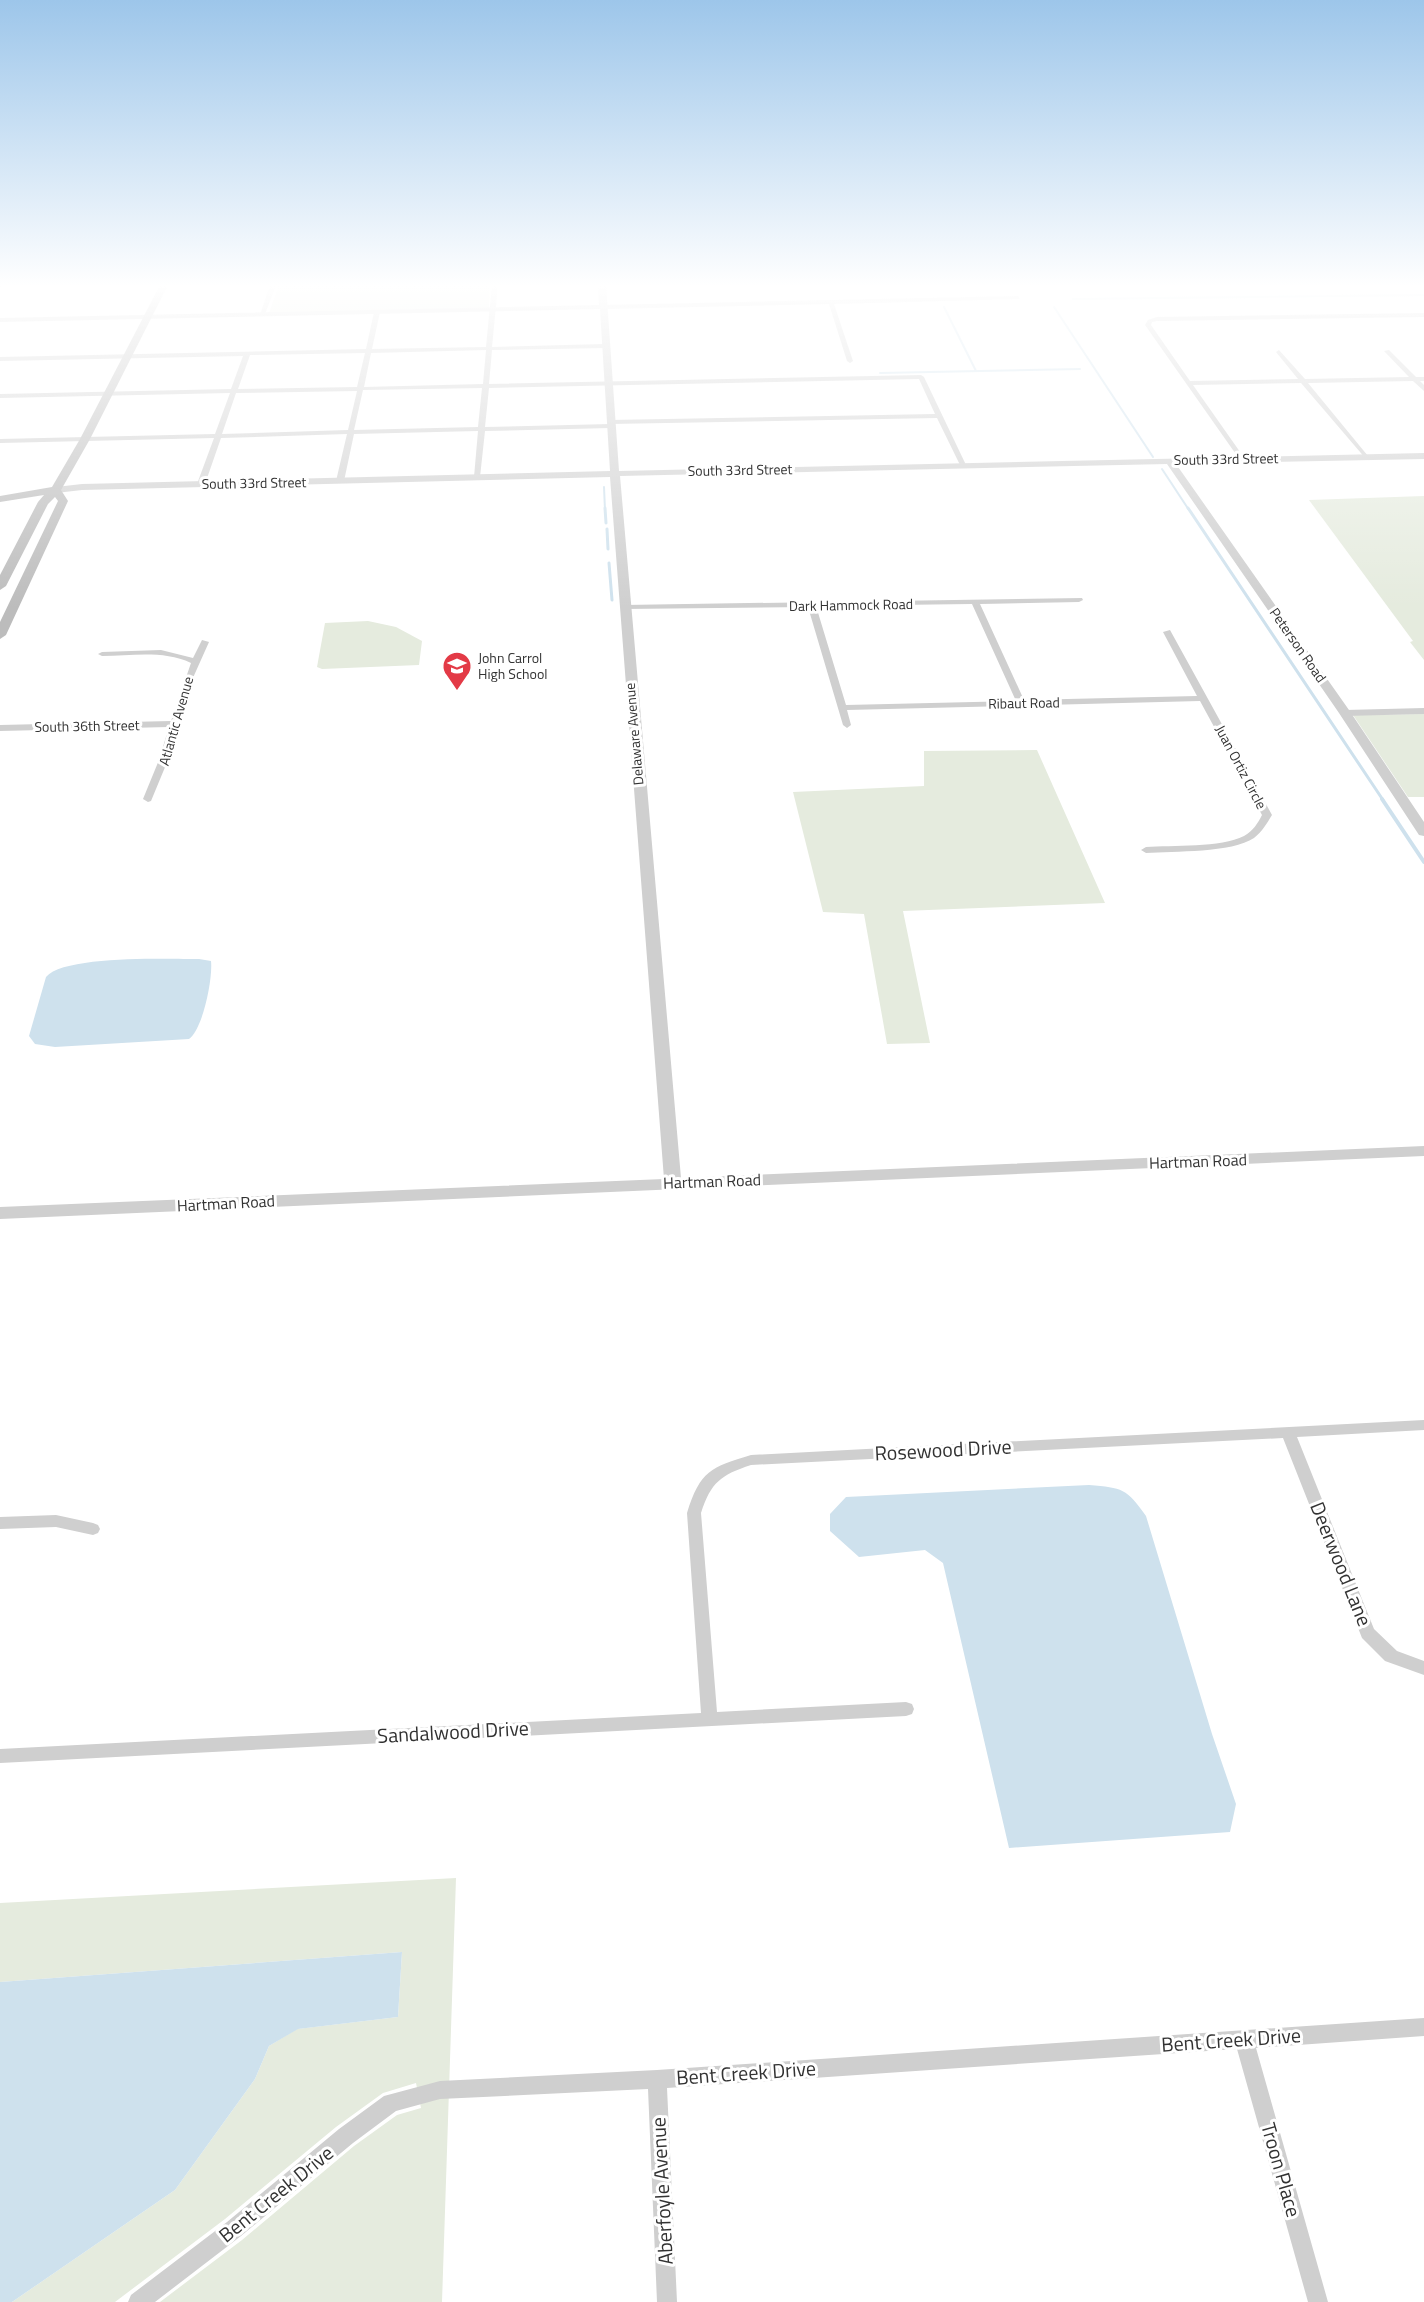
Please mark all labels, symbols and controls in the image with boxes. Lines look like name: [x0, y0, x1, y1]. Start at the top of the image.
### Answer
street label: South 33rd Street: [1173, 447, 1279, 470]
street label: South 33rd Street: [687, 458, 793, 481]
street label: South 33rd Street: [201, 471, 307, 494]
street label: Dark Hammock Road: [789, 593, 913, 616]
street label: Peterson Road: [1265, 603, 1332, 686]
place label: John Carrol High School: [478, 647, 548, 684]
school or university icon: John Carrol High School: [441, 650, 473, 692]
street label: Atlantic Avenue: [153, 674, 198, 768]
street label: Delaware Avenue: [619, 682, 648, 786]
street label: Ribaut Road: [988, 691, 1060, 714]
street label: South 36th Street: [34, 714, 140, 737]
street label: Juan Ortiz Circle: [1210, 721, 1272, 812]
street label: Hartman Road: [1149, 1147, 1247, 1175]
street label: Hartman Road: [663, 1167, 761, 1195]
street label: Hartman Road: [176, 1188, 276, 1218]
street label: Rosewood Drive: [874, 1430, 1012, 1469]
street label: Deerwood Lane: [1302, 1497, 1381, 1631]
street label: Sandalwood Drive: [376, 1712, 530, 1751]
street label: Bent Creek Drive: [1160, 2019, 1302, 2060]
street label: Bent Creek Drive: [675, 2052, 817, 2093]
street label: Aberfoyle Avenue: [642, 2117, 681, 2266]
street label: Troon Place: [1253, 2119, 1310, 2221]
street label: Bent Creek Drive: [212, 2138, 340, 2250]

